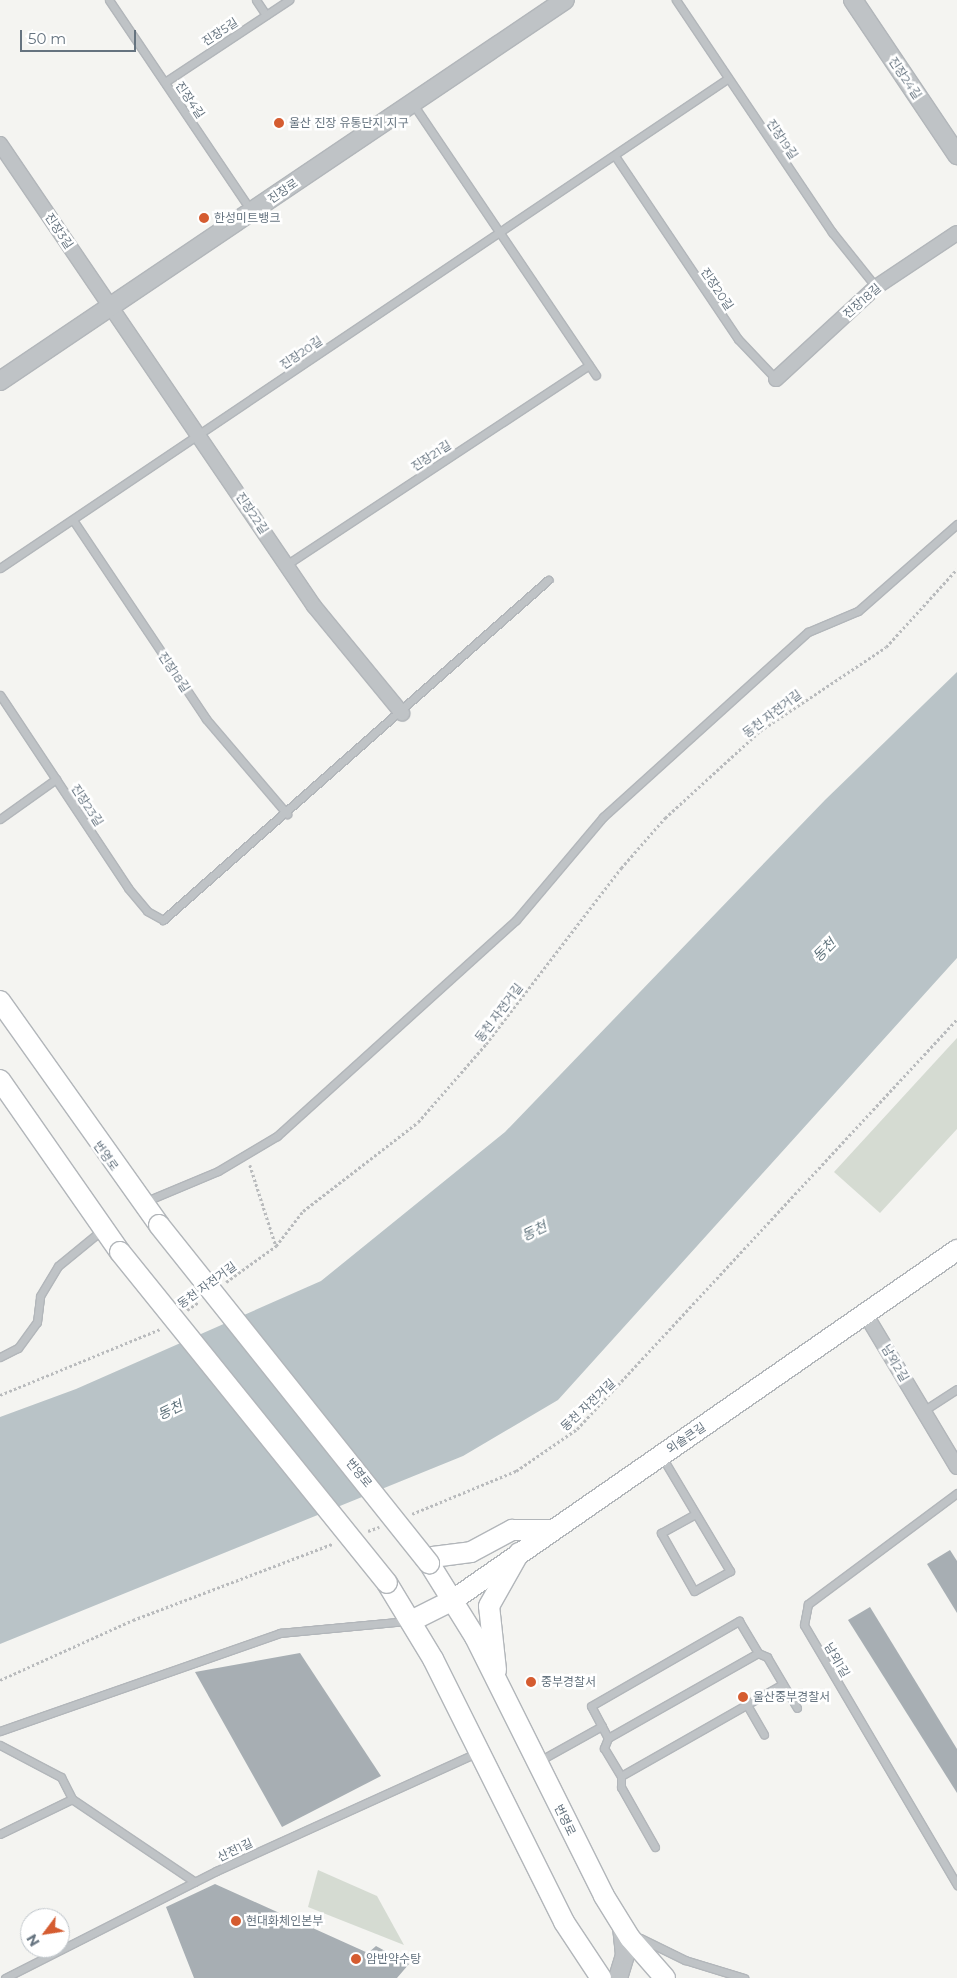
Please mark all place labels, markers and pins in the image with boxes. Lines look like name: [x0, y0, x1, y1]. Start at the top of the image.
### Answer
place label: 울산 진장 유통단지 지구: [289, 116, 409, 130]
marker: 울산 진장 유통단지 지구: [273, 117, 285, 129]
place label: 한성미트뱅크: [214, 211, 280, 225]
marker: 한성미트뱅크: [198, 212, 210, 224]
place label: 중부경찰서: [541, 1675, 596, 1689]
marker: 중부경찰서: [525, 1676, 537, 1688]
place label: 울산중부경찰서: [753, 1690, 830, 1704]
marker: 울산중부경찰서: [737, 1691, 749, 1703]
place label: 현대화체인본부: [246, 1914, 323, 1928]
marker: 현대화체인본부: [230, 1915, 242, 1927]
place label: 암반약수탕: [366, 1952, 421, 1966]
marker: 암반약수탕: [350, 1953, 362, 1965]

